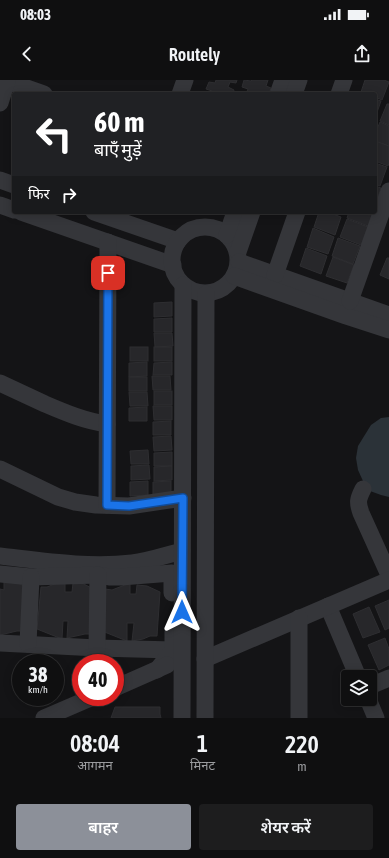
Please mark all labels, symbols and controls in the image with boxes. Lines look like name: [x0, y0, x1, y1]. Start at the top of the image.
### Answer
text: 08:03: [20, 6, 51, 23]
icon: back: [16, 43, 38, 65]
icon: share: [351, 43, 373, 65]
text: Routely: [169, 44, 220, 65]
text: 60 m: [94, 106, 144, 138]
icon: left: [28, 108, 80, 160]
text: बाएँ मुड़ें: [94, 139, 142, 160]
icon: right: [58, 184, 80, 206]
text: फिर: [28, 185, 50, 202]
pin: [91, 256, 125, 290]
icon: arrive: [97, 262, 119, 284]
position arrow: [161, 591, 203, 633]
speed limit sign: 40: [72, 654, 124, 706]
text: 38: [29, 663, 47, 686]
map controls: [341, 670, 377, 706]
button: layers: [341, 670, 377, 706]
text: km/h: [28, 684, 48, 695]
text: 08:04: [70, 730, 120, 757]
text: 1: [197, 730, 208, 757]
text: 220: [285, 731, 319, 758]
text: आगमन: [77, 758, 113, 773]
text: मिनट: [190, 758, 215, 773]
text: m: [297, 759, 307, 774]
button: बाहर: [16, 804, 191, 850]
button: शेयर करें: [199, 804, 373, 850]

